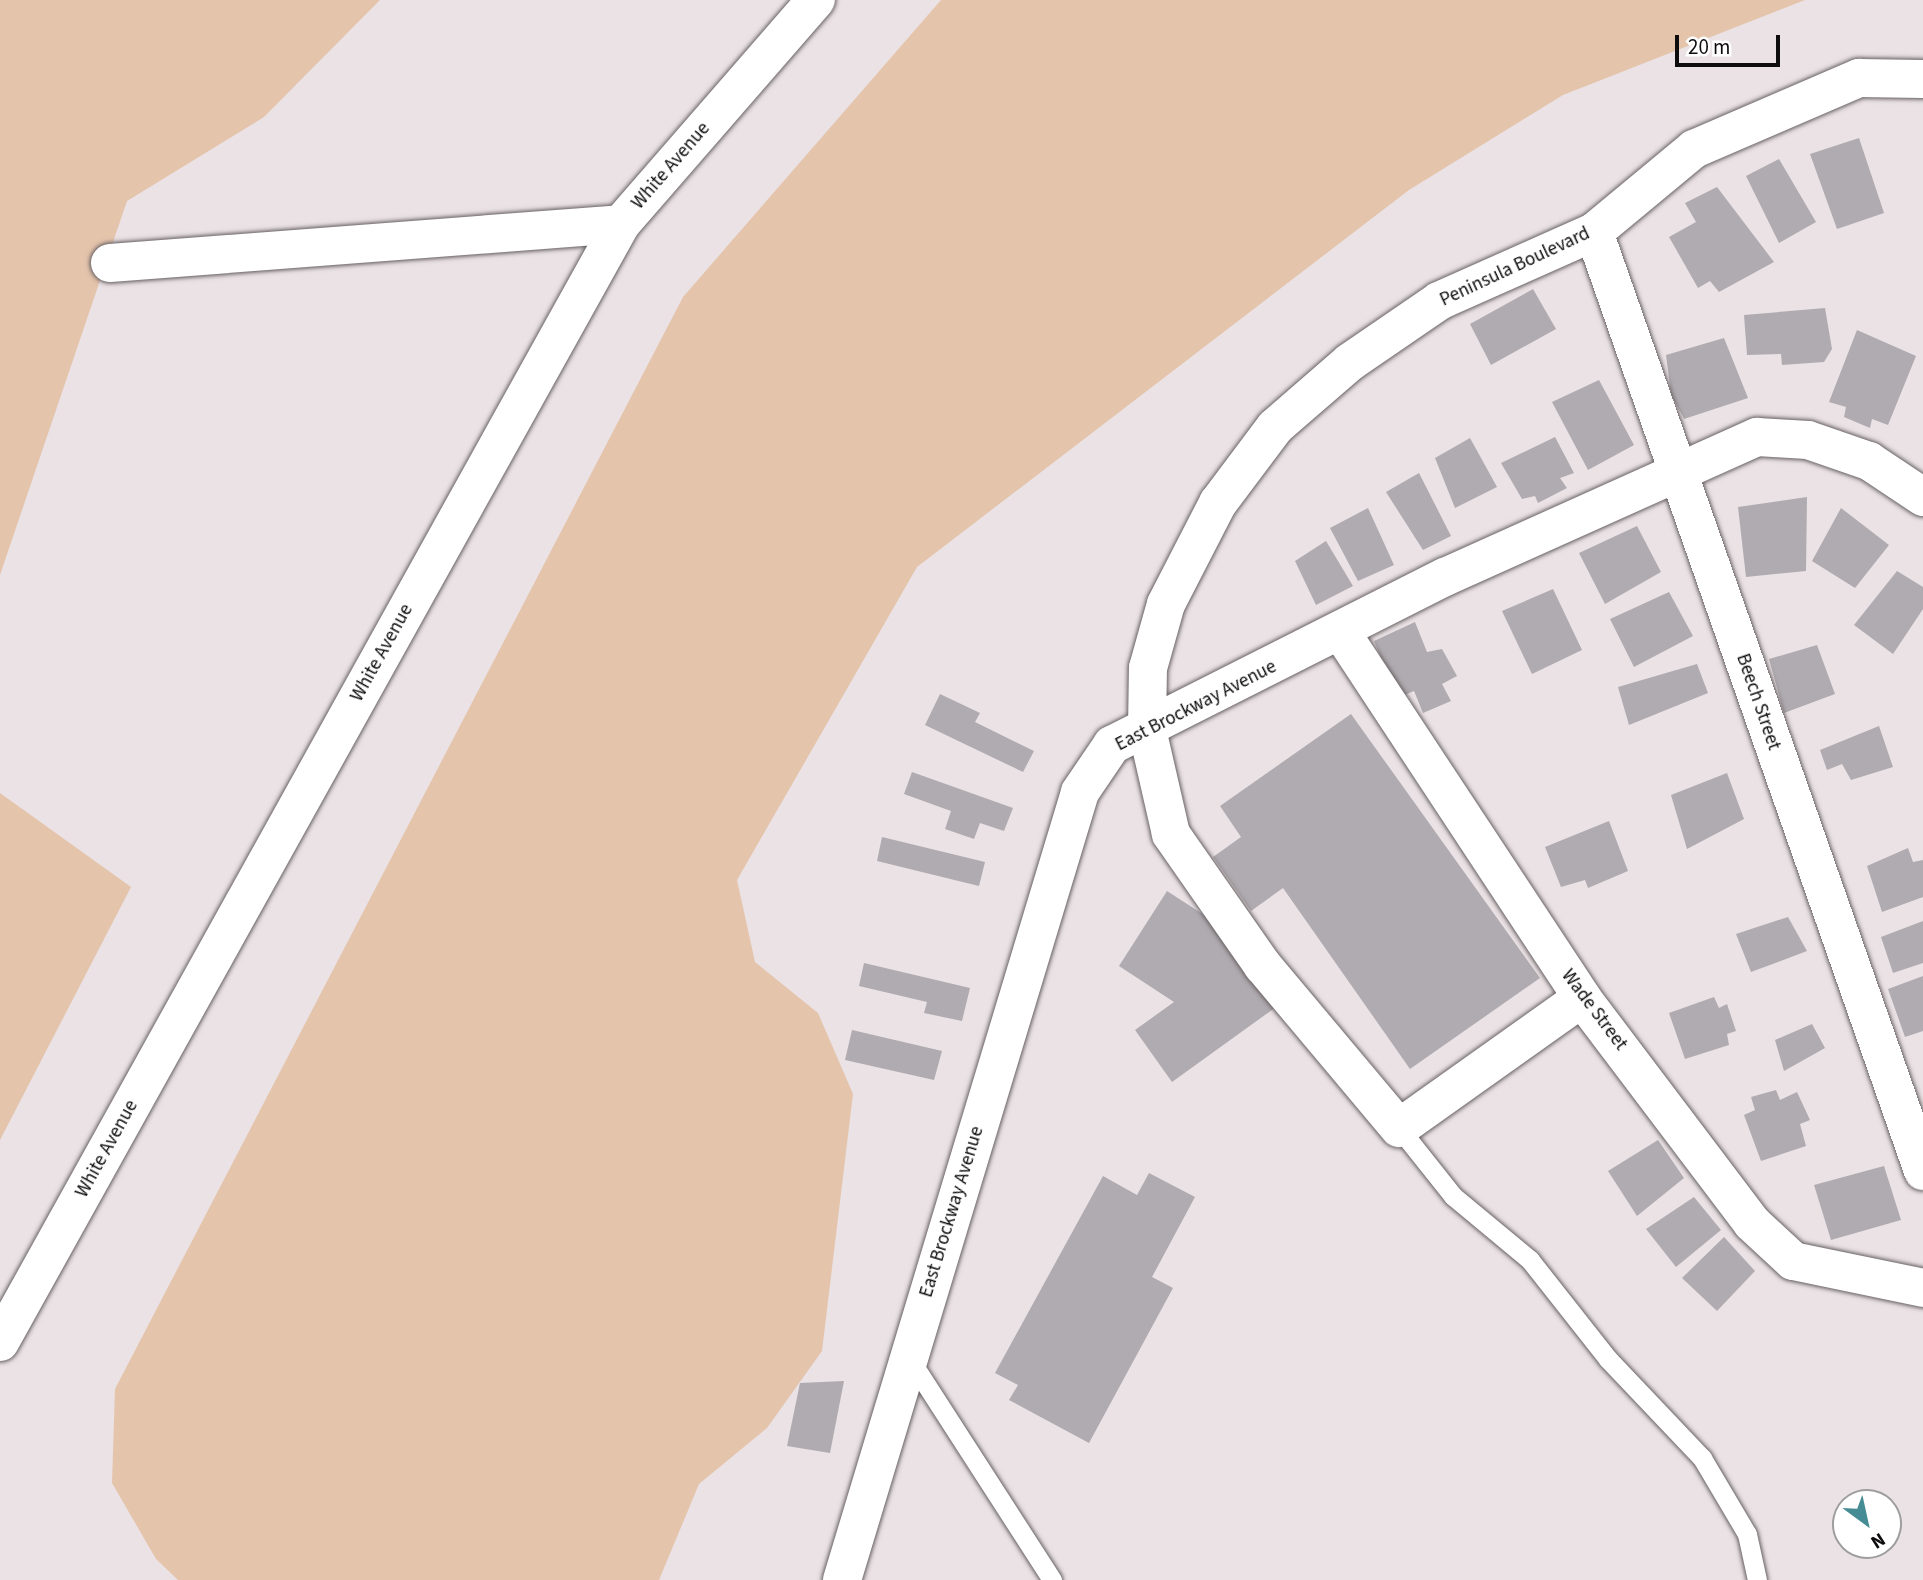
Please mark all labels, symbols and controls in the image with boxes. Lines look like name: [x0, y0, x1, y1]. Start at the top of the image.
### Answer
scale bar: [1678, 21, 1783, 65]
text: 20 m: [1688, 32, 1730, 62]
street label: White Avenue: [627, 118, 715, 214]
street label: Peninsula Boulevard: [1436, 222, 1594, 312]
street label: White Avenue: [346, 600, 418, 706]
street label: Beech Street: [1731, 651, 1785, 753]
street label: East Brockway Avenue: [1112, 656, 1280, 756]
street label: Wade Street: [1556, 965, 1632, 1055]
street label: White Avenue: [71, 1096, 143, 1202]
street label: East Brockway Avenue: [915, 1124, 989, 1300]
north arrow: [1832, 1489, 1902, 1559]
text: N: [1865, 1526, 1890, 1555]

